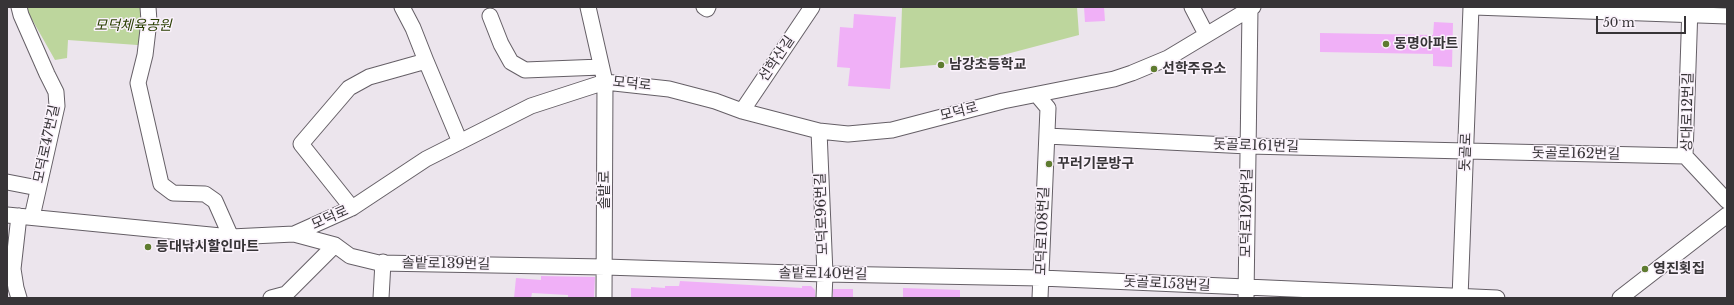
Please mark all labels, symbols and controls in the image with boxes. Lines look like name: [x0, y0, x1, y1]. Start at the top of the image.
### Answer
scale bar: [1598, 8, 1688, 34]
text: 50 m: [1603, 15, 1635, 30]
park label: 모덕체육공원: [94, 18, 172, 34]
street label: 선학산길: [756, 33, 798, 85]
place label: 동명아파트: [1394, 36, 1458, 52]
marker: 동명아파트: [1381, 39, 1391, 49]
place label: 남강초등학교: [949, 57, 1026, 73]
marker: 남강초등학교: [936, 60, 946, 70]
place label: 선학주유소: [1162, 61, 1226, 77]
marker: 선학주유소: [1149, 64, 1159, 74]
street label: 상대로12번길: [1679, 72, 1697, 152]
street label: 모덕로: [612, 74, 652, 94]
street label: 모덕로: [938, 99, 980, 125]
street label: 모덕로47번길: [31, 103, 63, 185]
street label: 돗골로: [1457, 132, 1475, 172]
street label: 돗골로161번길: [1213, 136, 1299, 156]
street label: 돗골로162번길: [1532, 145, 1620, 163]
place label: 꾸러기문방구: [1057, 156, 1134, 172]
marker: 꾸러기문방구: [1044, 159, 1054, 169]
street label: 모덕로120번길: [1238, 168, 1256, 258]
street label: 솔밭로: [597, 171, 613, 209]
street label: 모덕로96번길: [812, 173, 832, 255]
street label: 모덕로108번길: [1033, 186, 1053, 276]
street label: 모덕로: [309, 202, 351, 234]
place label: 등대낚시할인마트: [156, 239, 259, 255]
marker: 등대낚시할인마트: [143, 242, 153, 252]
street label: 솔밭로139번길: [402, 255, 490, 273]
place label: 영진횟집: [1653, 261, 1705, 277]
marker: 영진횟집: [1640, 264, 1650, 274]
street label: 솔밭로140번길: [778, 265, 868, 283]
street label: 돗골로153번길: [1123, 273, 1211, 295]

